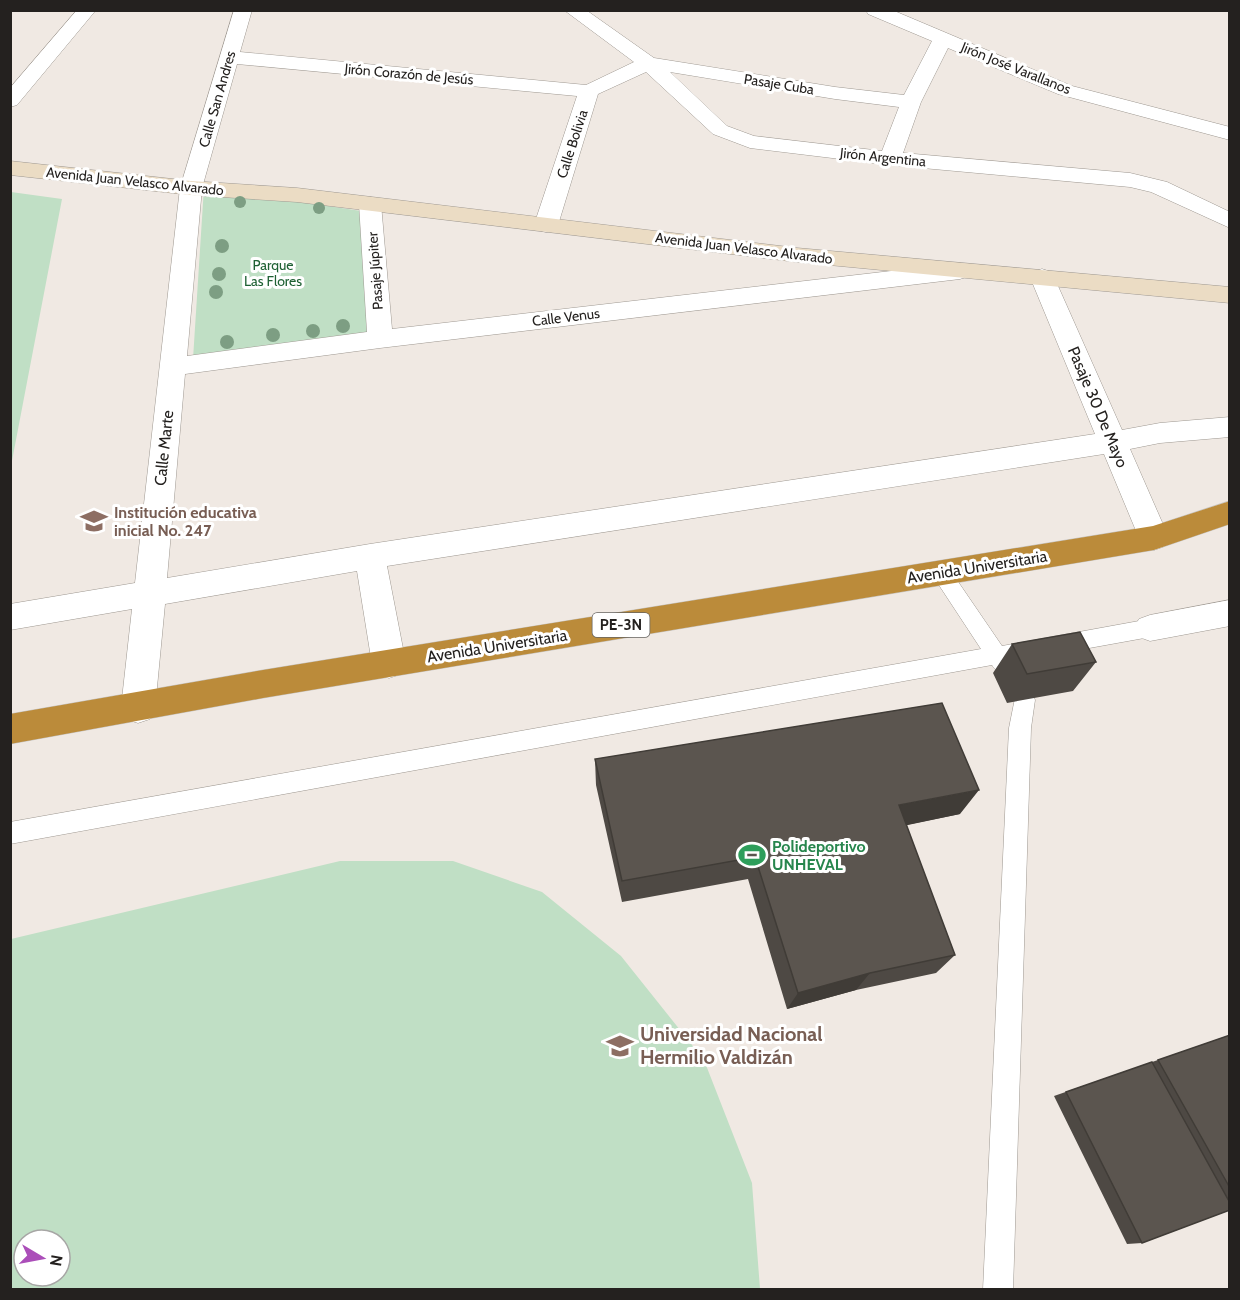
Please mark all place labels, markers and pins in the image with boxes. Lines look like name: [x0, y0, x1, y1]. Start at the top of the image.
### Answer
place label: Institución educativa inicial No. 247: [114, 503, 257, 540]
school or university icon: Institución educativa inicial No. 247: [79, 506, 109, 536]
place label: Polideportivo UNHEVAL: [772, 837, 866, 874]
sports icon: Polideportivo UNHEVAL: [737, 840, 767, 870]
place label: Universidad Nacional Hermilio Valdizán: [640, 1022, 823, 1069]
school or university icon: Universidad Nacional Hermilio Valdizán: [605, 1031, 635, 1061]

